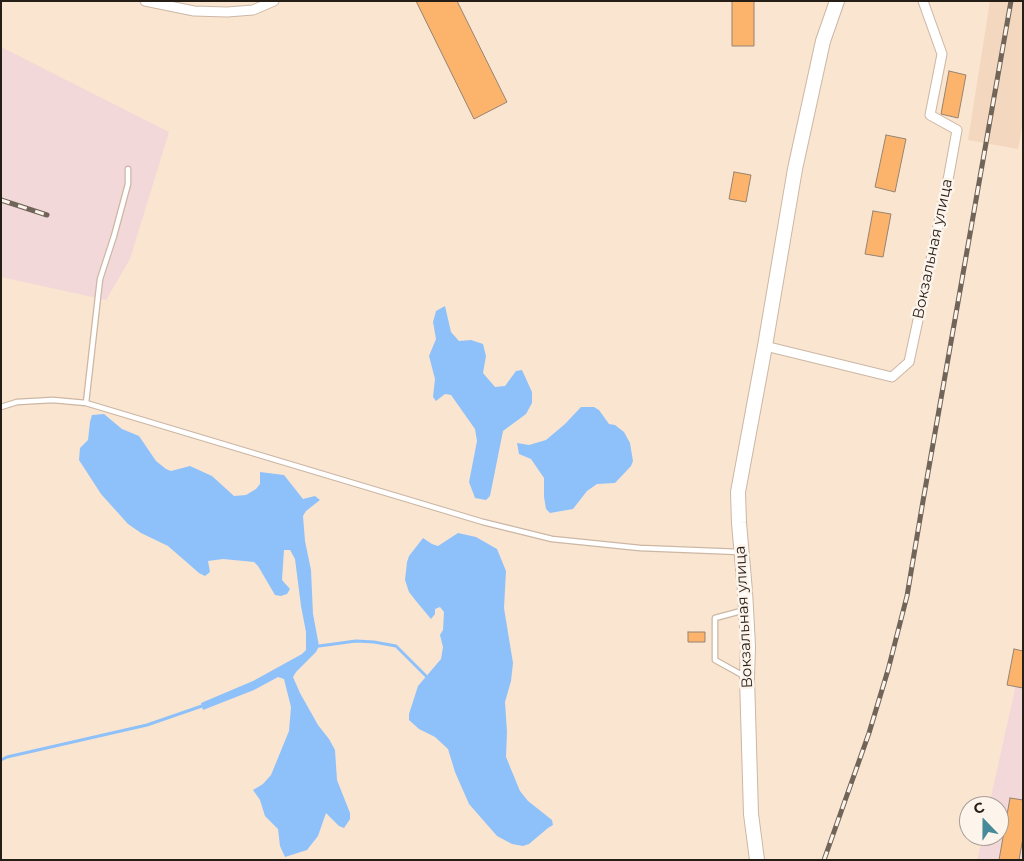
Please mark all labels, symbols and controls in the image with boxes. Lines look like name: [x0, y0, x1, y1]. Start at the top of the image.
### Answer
street label: Вокзальная улица: [909, 177, 957, 321]
street label: Вокзальная улица: [731, 545, 757, 689]
north arrow: [959, 796, 1009, 846]
text: С: [971, 798, 987, 818]

